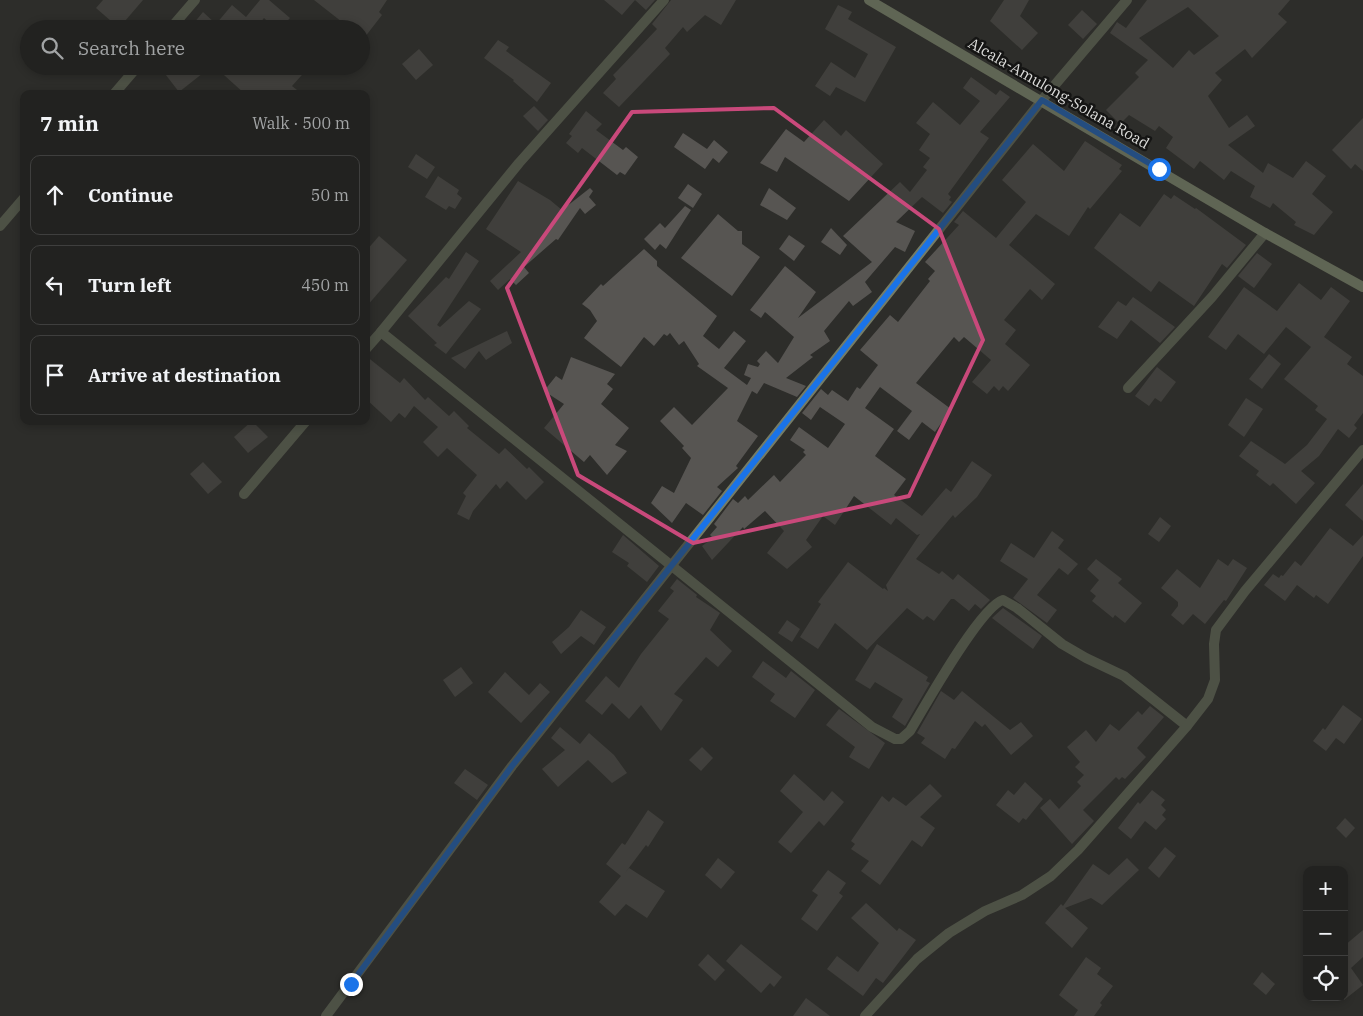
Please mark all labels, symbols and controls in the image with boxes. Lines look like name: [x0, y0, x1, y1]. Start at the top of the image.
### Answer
search box: [20, 20, 370, 75]
street label: Alcala-Amulong-Solana Road: [965, 33, 1153, 153]
icon: search: [38, 34, 66, 62]
text: Search here: [78, 36, 185, 60]
text: 7 min: [40, 109, 99, 137]
text: Walk · 500 m: [252, 113, 350, 133]
route start: [1148, 158, 1171, 181]
icon: ahead: [41, 181, 69, 209]
text: Continue: [88, 183, 173, 207]
text: 50 m: [311, 185, 349, 205]
icon: left: [41, 271, 69, 299]
text: Turn left: [88, 273, 171, 297]
text: 450 m: [301, 275, 349, 295]
icon: arrive: [41, 361, 69, 389]
text: Arrive at destination: [88, 363, 281, 387]
map controls: [1303, 866, 1348, 1001]
button: +: [1303, 866, 1348, 911]
button: −: [1303, 911, 1348, 956]
button: locate: [1303, 956, 1348, 1001]
route end: [340, 973, 363, 996]

